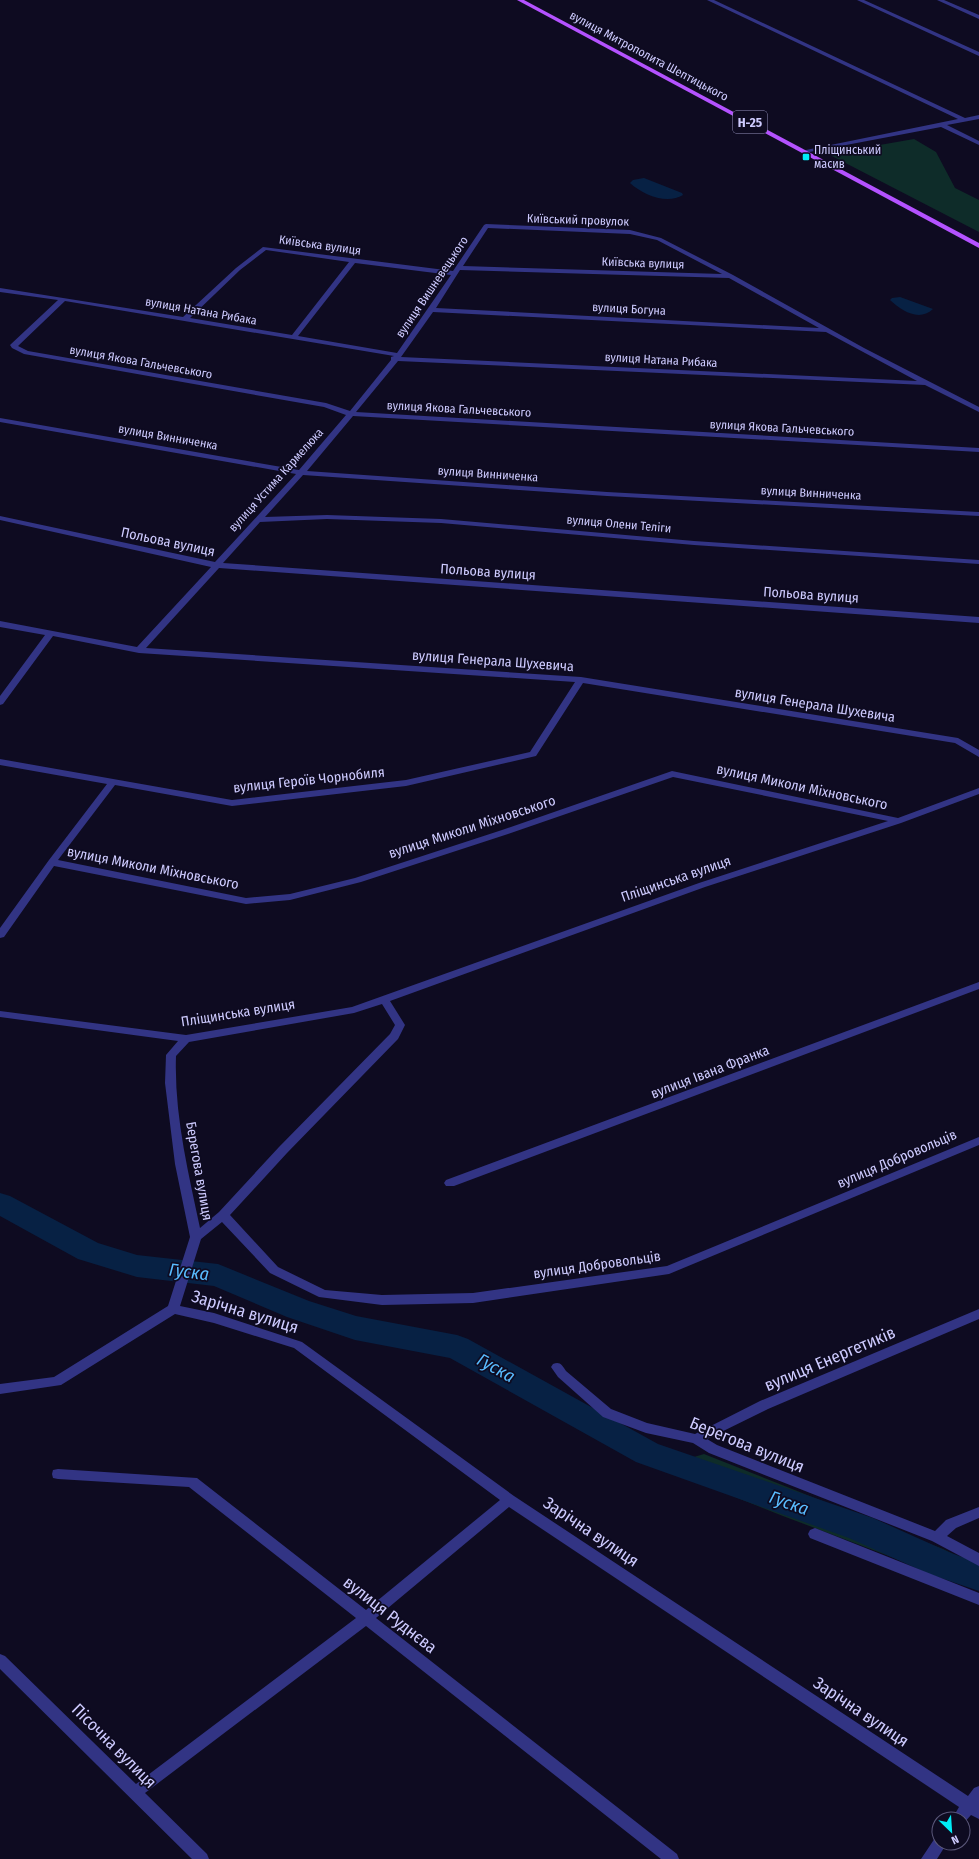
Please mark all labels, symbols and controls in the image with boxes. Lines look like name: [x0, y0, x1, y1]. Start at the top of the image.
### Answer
street label: вулиця Митрополита Шептицького: [567, 8, 731, 104]
road number: Н-25: [733, 111, 767, 133]
place label: Пліщинський масив: [814, 143, 881, 171]
marker: Пліщинський масив: [801, 152, 811, 162]
street label: Київський провулок: [527, 211, 630, 229]
street label: Київська вулиця: [278, 232, 362, 258]
street label: вулиця Вишневецького: [393, 234, 471, 340]
street label: Київська вулиця: [601, 255, 685, 271]
street label: вулиця Натана Рибака: [144, 294, 258, 328]
street label: вулиця Богуна: [592, 300, 666, 318]
street label: вулиця Якова Гальчевського: [69, 343, 213, 381]
street label: вулиця Натана Рибака: [604, 350, 718, 370]
street label: вулиця Якова Гальчевського: [386, 398, 532, 420]
street label: вулиця Якова Гальчевського: [709, 417, 855, 439]
street label: вулиця Винниченка: [117, 421, 219, 453]
street label: вулиця Устима Кармелюка: [226, 425, 326, 535]
street label: вулиця Винниченка: [437, 464, 539, 485]
street label: вулиця Винниченка: [760, 483, 862, 503]
street label: вулиця Олени Теліги: [566, 512, 672, 536]
street label: Польова вулиця: [119, 524, 217, 560]
street label: Польова вулиця: [440, 560, 536, 584]
street label: Польова вулиця: [763, 583, 859, 607]
street label: вулиця Генерала Шухевича: [412, 647, 575, 675]
street label: вулиця Генерала Шухевича: [734, 684, 897, 726]
street label: вулиця Миколи Міхновського: [715, 761, 889, 813]
street label: вулиця Героїв Чорнобиля: [232, 764, 386, 796]
street label: вулиця Миколи Міхновського: [386, 792, 558, 862]
street label: вулиця Миколи Міхновського: [66, 843, 240, 893]
street label: Пліщинська вулиця: [619, 852, 733, 906]
street label: Пліщинська вулиця: [180, 996, 296, 1030]
street label: вулиця Івана Франка: [648, 1042, 772, 1102]
street label: Берегова вулиця: [182, 1120, 216, 1222]
street label: вулиця Добровольців: [835, 1126, 959, 1192]
street label: вулиця Добровольців: [532, 1248, 662, 1282]
water label: Гуска: [168, 1259, 210, 1285]
street label: Зарічна вулиця: [189, 1286, 301, 1338]
street label: вулиця Енергетиків: [761, 1322, 899, 1396]
water label: Гуска: [473, 1349, 519, 1387]
street label: Берегова вулиця: [687, 1412, 807, 1478]
water label: Гуска: [766, 1486, 812, 1520]
street label: Зарічна вулиця: [539, 1492, 643, 1572]
street label: вулиця Руднєва: [339, 1572, 441, 1658]
street label: Зарічна вулиця: [809, 1672, 913, 1752]
street label: Пісочна вулиця: [67, 1699, 161, 1793]
north arrow: [931, 1811, 971, 1851]
text: N: [949, 1832, 961, 1847]

